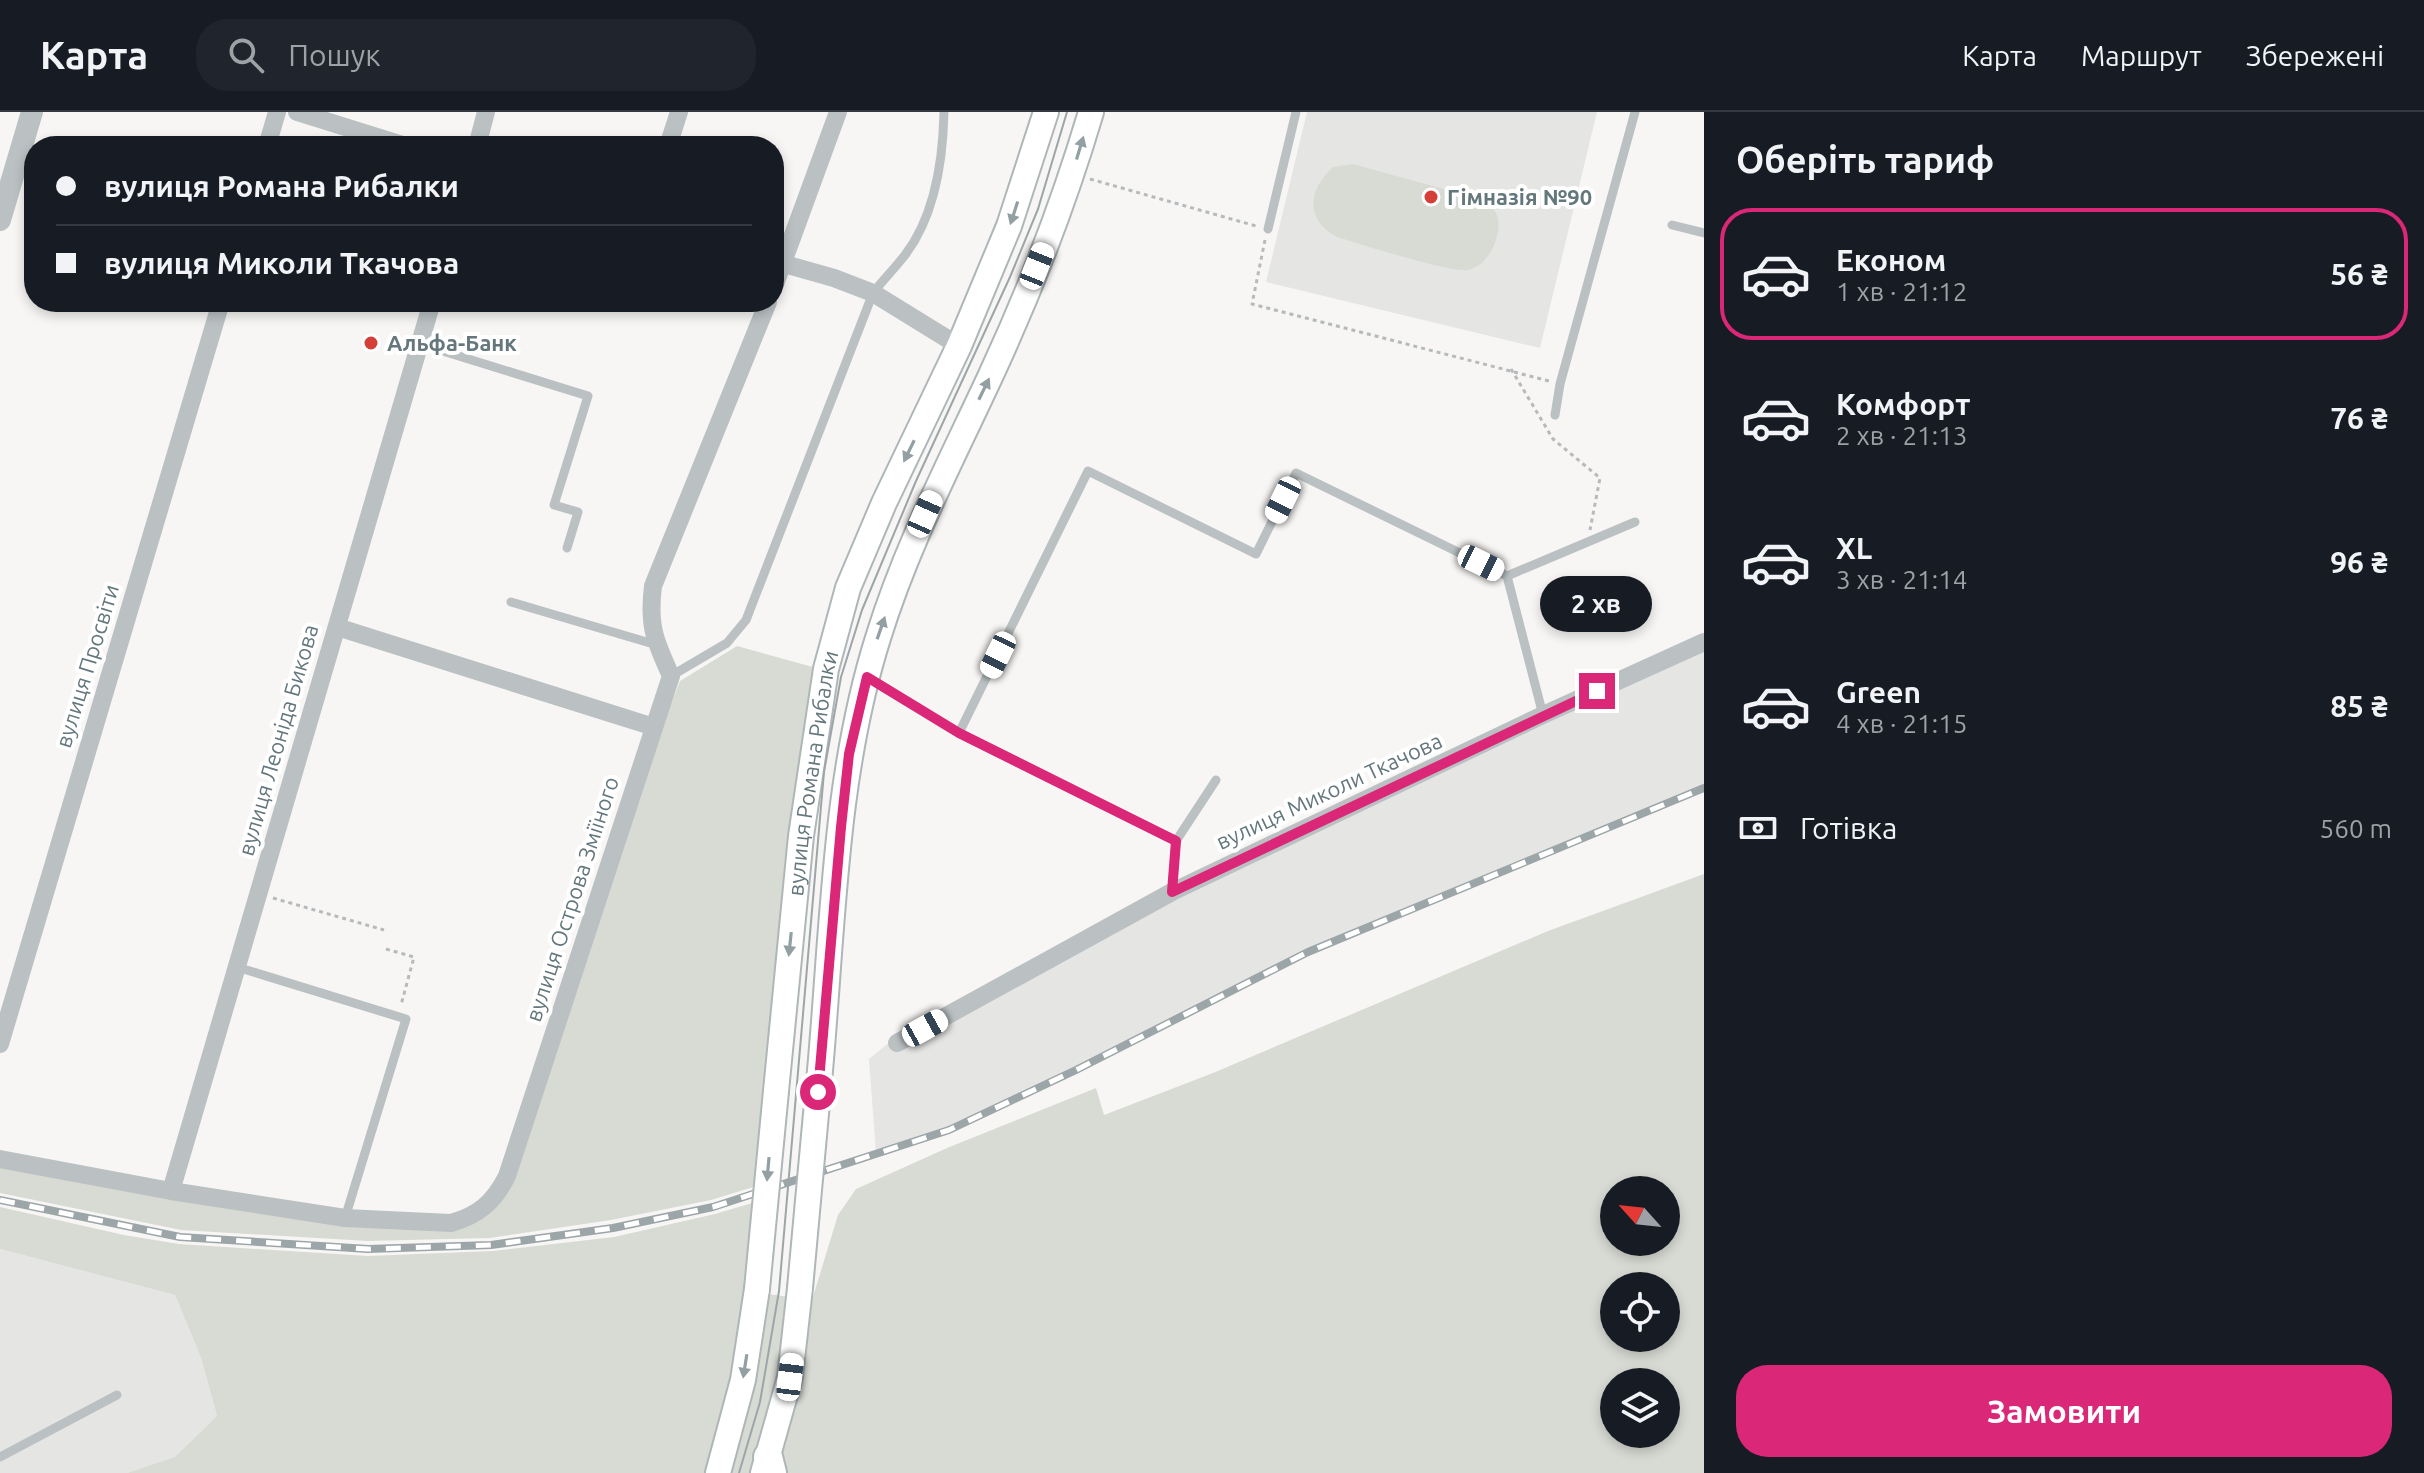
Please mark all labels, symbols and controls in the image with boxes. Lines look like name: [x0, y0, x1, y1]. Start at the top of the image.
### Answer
search box: [196, 19, 756, 91]
icon: search: [224, 33, 268, 77]
text: Карта: [40, 34, 148, 76]
text: Пошук: [288, 38, 381, 72]
text: Карта: [1962, 40, 2037, 71]
text: Маршрут: [2081, 40, 2202, 71]
text: Збережені: [2246, 40, 2384, 71]
one-way arrow: [1074, 135, 1087, 159]
text: Оберіть тариф: [1736, 139, 1994, 180]
text: вулиця Романа Рибалки: [104, 169, 459, 203]
place label: Гімназія №90: [1447, 184, 1592, 209]
marker: Гімназія №90: [1422, 188, 1440, 206]
one-way arrow: [1007, 201, 1020, 225]
icon: car: [1740, 238, 1812, 310]
car: [1017, 239, 1057, 293]
text: Економ: [1836, 243, 1946, 277]
text: вулиця Миколи Ткачова: [104, 246, 459, 280]
text: 56 ₴: [2330, 257, 2388, 291]
text: 1 хв · 21:12: [1836, 277, 1967, 306]
place label: Альфа-Банк: [387, 330, 517, 355]
marker: Альфа-Банк: [362, 334, 380, 352]
one-way arrow: [977, 378, 991, 401]
icon: car: [1740, 382, 1812, 454]
text: Комфорт: [1836, 387, 1970, 421]
text: 76 ₴: [2330, 401, 2388, 435]
text: 2 хв · 21:13: [1836, 421, 1967, 450]
one-way arrow: [902, 439, 916, 462]
car: [1262, 473, 1304, 527]
car: [904, 487, 946, 541]
icon: car: [1740, 526, 1812, 598]
text: XL: [1836, 531, 1872, 565]
car: [1454, 542, 1508, 584]
text: 96 ₴: [2330, 545, 2388, 579]
text: 3 хв · 21:14: [1836, 565, 1967, 594]
callout: 2 хв: [1541, 575, 1653, 631]
street label: вулиця Просвіти: [50, 581, 123, 750]
text: 2 хв: [1571, 589, 1621, 618]
one-way arrow: [876, 615, 888, 639]
street label: вулиця Леоніда Бикова: [233, 621, 323, 858]
car: [977, 628, 1019, 682]
street label: вулиця Романа Рибалки: [782, 647, 843, 897]
icon: car: [1740, 670, 1812, 742]
route end: [1579, 673, 1615, 709]
text: Green: [1836, 675, 1921, 709]
text: 85 ₴: [2330, 689, 2388, 723]
text: 4 хв · 21:15: [1836, 709, 1967, 738]
street label: вулиця Миколи Ткачова: [1212, 727, 1446, 854]
street label: вулиця Острова Зміїного: [520, 773, 623, 1024]
icon: cash: [1736, 806, 1780, 850]
text: Готівка: [1800, 811, 1897, 845]
text: 560 m: [2320, 814, 2392, 843]
one-way arrow: [783, 932, 796, 957]
car: [898, 1006, 952, 1050]
route start: [800, 1074, 836, 1110]
one-way arrow: [762, 1157, 775, 1182]
north arrow: [1600, 1176, 1680, 1256]
map controls: [1600, 1176, 1680, 1448]
button: locate: [1600, 1272, 1680, 1352]
car: [775, 1352, 805, 1402]
one-way arrow: [738, 1354, 751, 1379]
button: Замовити: [1736, 1365, 2392, 1457]
button: layers: [1600, 1368, 1680, 1448]

